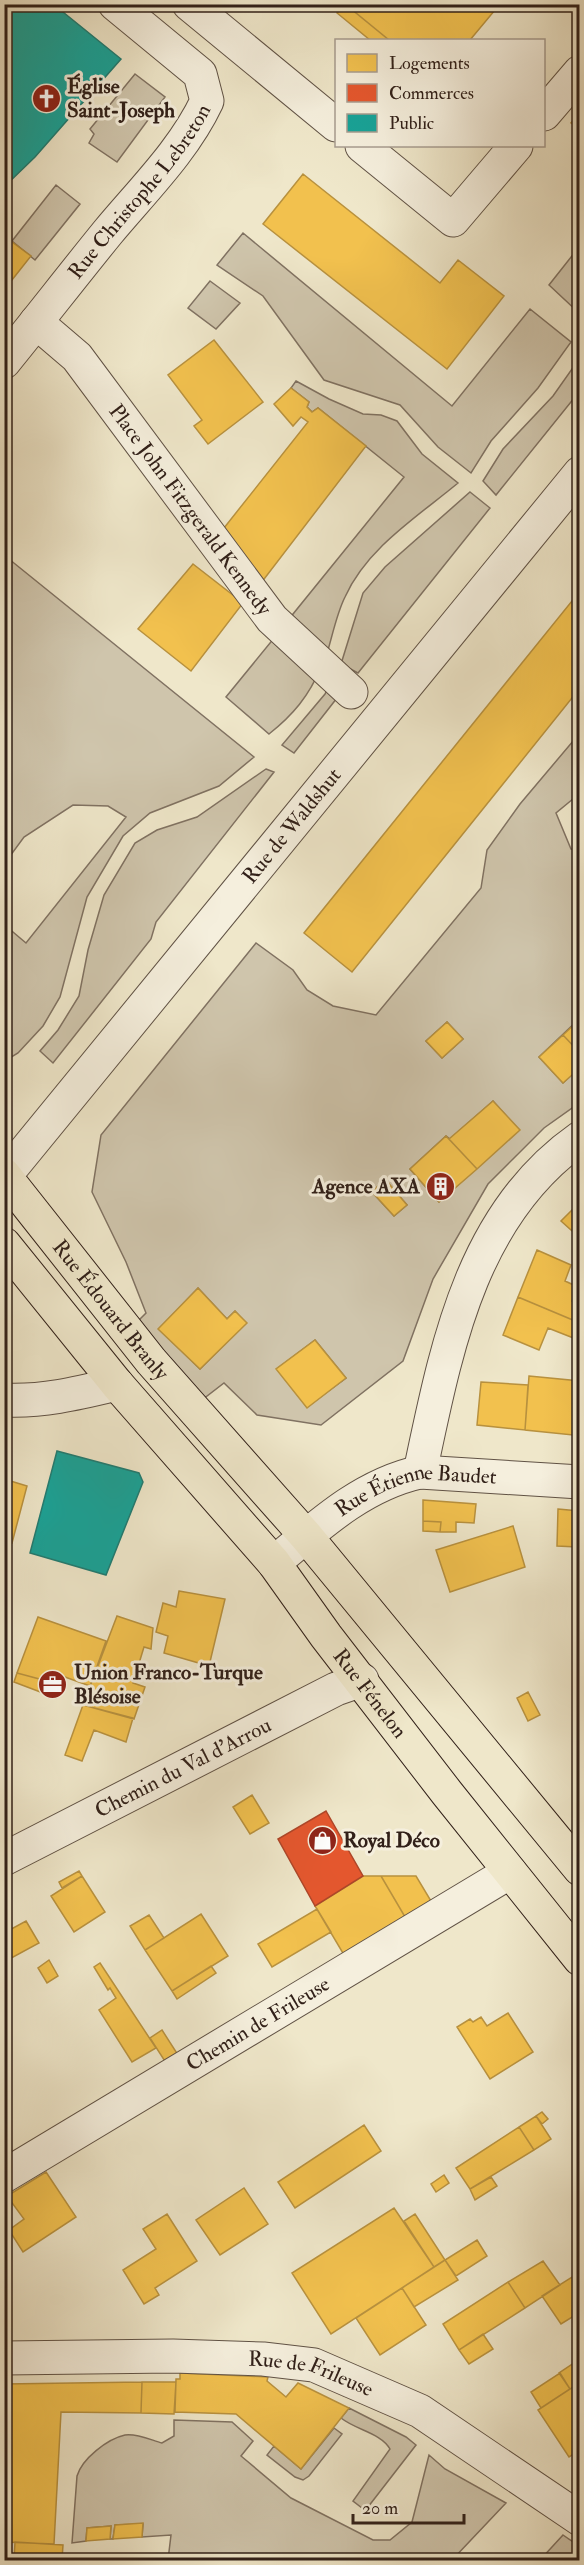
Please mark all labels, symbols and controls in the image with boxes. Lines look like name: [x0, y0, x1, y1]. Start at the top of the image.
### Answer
legend: [335, 39, 545, 147]
text: Logements: [389, 52, 470, 75]
place label: Église Saint-Joseph: [67, 73, 175, 124]
church icon: Église Saint-Joseph: [30, 82, 62, 114]
text: Commerces: [389, 82, 474, 105]
street label: Rue Christophe Lebreton: [62, 99, 217, 284]
text: Public: [389, 112, 434, 135]
street label: Place John Fitzgerald Kennedy: [103, 398, 278, 621]
street label: Rue de Waldshut: [236, 762, 347, 889]
building icon: Agence AXA: [425, 1170, 457, 1202]
place label: Agence AXA: [311, 1173, 421, 1200]
street label: Rue Édouard Branly: [47, 1234, 175, 1386]
street label: Rue Étienne Baudet: [329, 1458, 498, 1523]
street label: Rue Fénelon: [327, 1643, 413, 1744]
place label: Union Franco-Turque Blésoise: [74, 1659, 263, 1710]
office icon: Union Franco-Turque Blésoise: [37, 1668, 69, 1700]
street label: Chemin du Val d'Arrou: [90, 1711, 276, 1824]
shop icon: Royal Déco: [306, 1824, 338, 1856]
place label: Royal Déco: [343, 1827, 440, 1854]
street label: Chemin de Frileuse: [181, 1970, 335, 2077]
street label: Rue de Frileuse: [248, 2345, 378, 2403]
scale bar: [353, 2487, 464, 2525]
text: 20 m: [362, 2497, 398, 2520]

